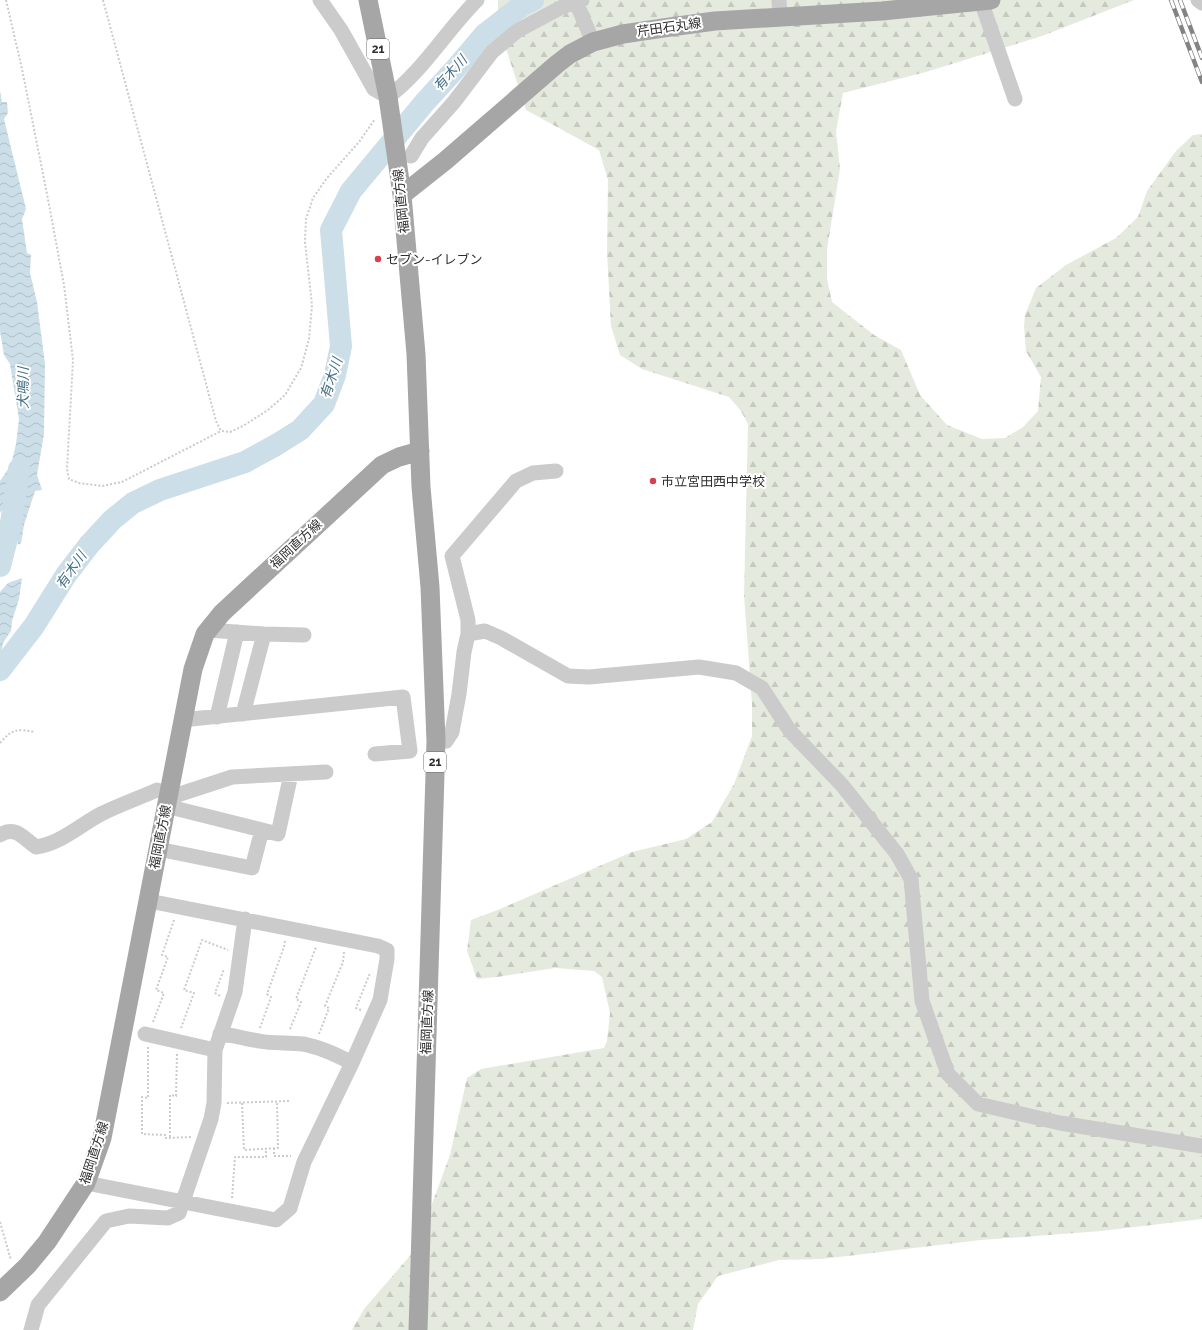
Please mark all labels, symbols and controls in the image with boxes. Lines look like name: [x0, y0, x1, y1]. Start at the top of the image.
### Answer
street label: 芹田石丸線: [636, 15, 702, 39]
road number: 21: [367, 39, 389, 59]
water label: 有木川: [430, 51, 471, 94]
street label: 福岡直方線: [390, 168, 412, 234]
place label: セブン-イレブン: [386, 252, 483, 267]
marker: セブン-イレブン: [373, 254, 383, 264]
water label: 有木川: [317, 354, 346, 400]
water label: 犬鳴川: [15, 365, 31, 409]
place label: 市立宮田西中学校: [661, 474, 765, 489]
marker: 市立宮田西中学校: [648, 476, 658, 486]
street label: 福岡直方線: [267, 516, 325, 572]
water label: 有木川: [52, 547, 91, 592]
road number: 21: [424, 752, 446, 772]
street label: 福岡直方線: [146, 804, 174, 870]
street label: 福岡直方線: [418, 989, 436, 1055]
street label: 福岡直方線: [77, 1120, 111, 1186]

